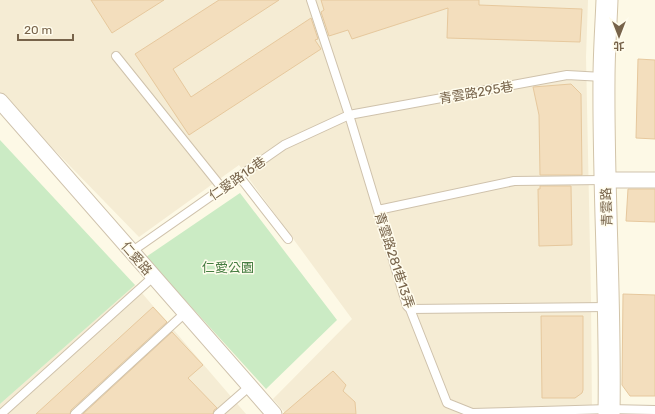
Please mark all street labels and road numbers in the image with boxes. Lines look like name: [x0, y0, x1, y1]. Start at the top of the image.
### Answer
street label: 青雲路295巷: [438, 79, 514, 106]
street label: 仁愛路16巷: [206, 154, 268, 203]
street label: 青雲路: [598, 187, 615, 227]
street label: 青雲路281巷13弄: [372, 210, 417, 310]
street label: 仁愛路: [118, 239, 155, 278]

